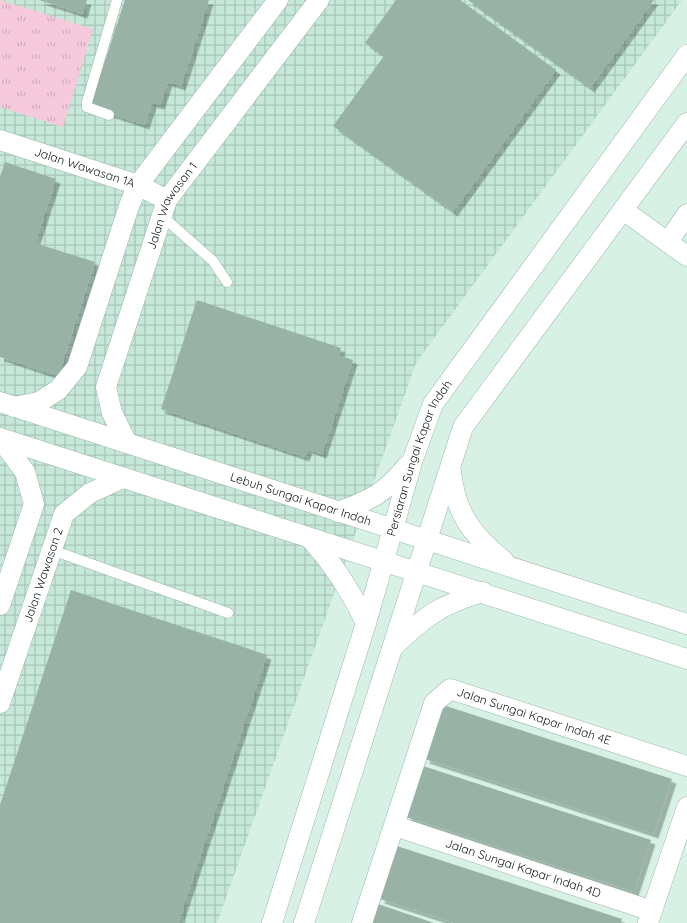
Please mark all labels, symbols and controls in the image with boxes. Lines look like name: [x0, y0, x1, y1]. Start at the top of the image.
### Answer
street label: Jalan Wawasan 1A: [33, 144, 137, 191]
street label: Jalan Wawasan 1: [143, 159, 200, 251]
street label: Persiaran Sungai Kapar Indah: [383, 377, 455, 538]
street label: Lebuh Sungai Kapar Indah: [228, 469, 373, 529]
street label: Jalan Wawasan 2: [20, 525, 66, 624]
street label: Jalan Sungai Kapar Indah 4E: [455, 684, 613, 748]
street label: Jalan Sungai Kapar Indah 4D: [444, 835, 603, 901]

